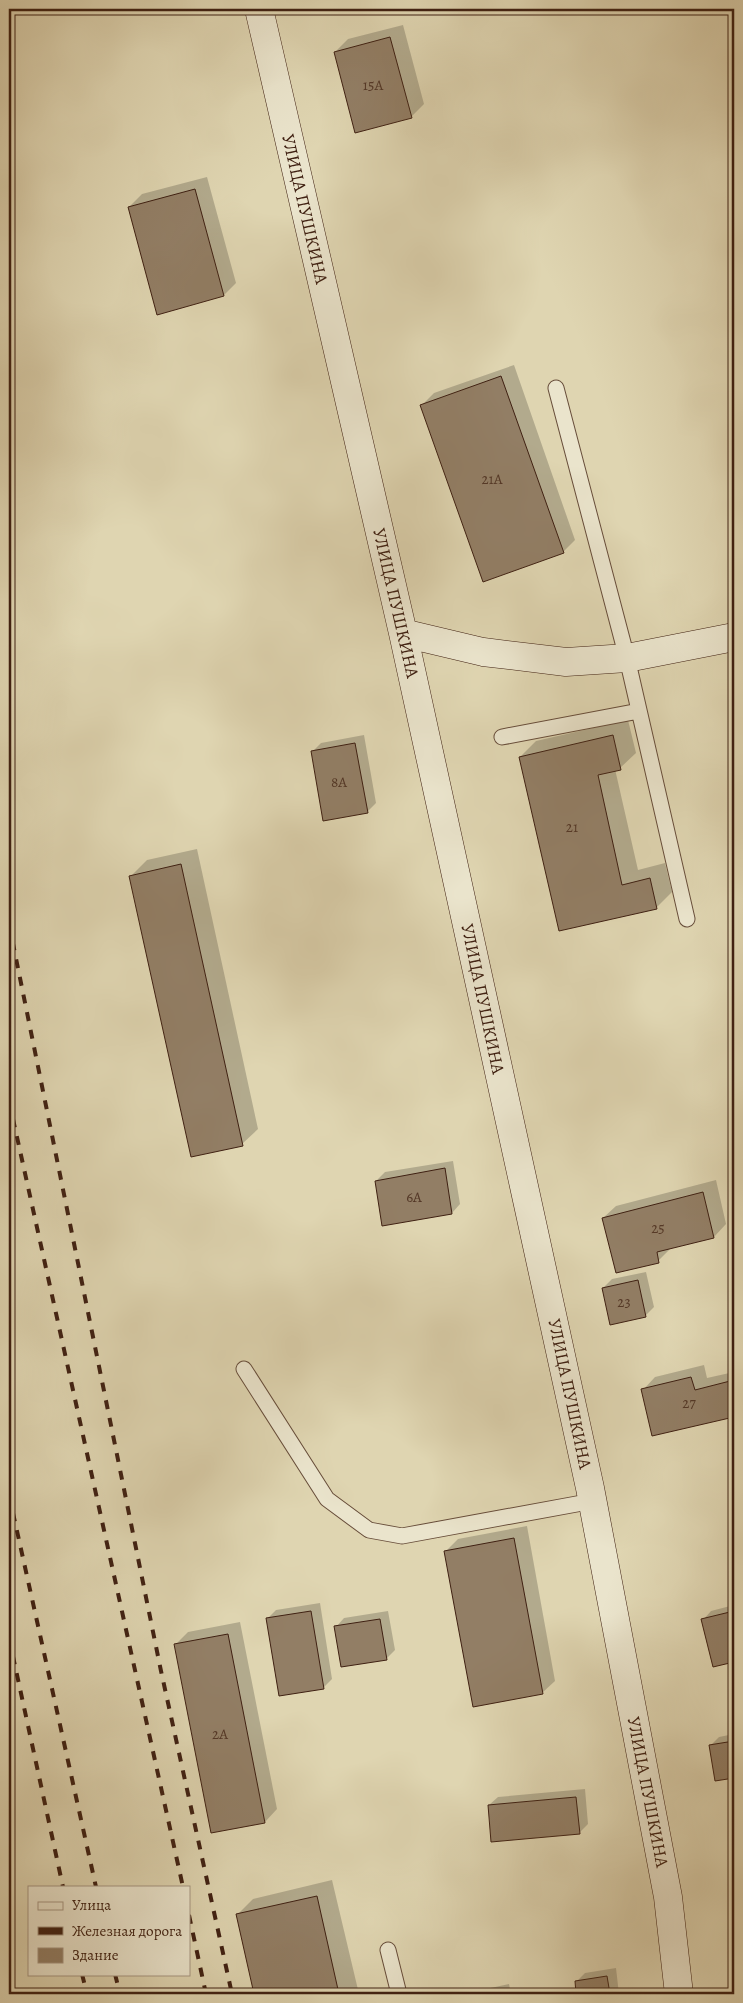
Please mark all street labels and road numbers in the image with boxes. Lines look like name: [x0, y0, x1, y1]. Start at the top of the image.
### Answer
street label: УЛИЦА ПУШКИНА: [276, 132, 334, 287]
street label: УЛИЦА ПУШКИНА: [367, 526, 425, 681]
street label: УЛИЦА ПУШКИНА: [455, 922, 511, 1077]
street label: УЛИЦА ПУШКИНА: [542, 1317, 598, 1472]
street label: УЛИЦА ПУШКИНА: [622, 1715, 674, 1870]

